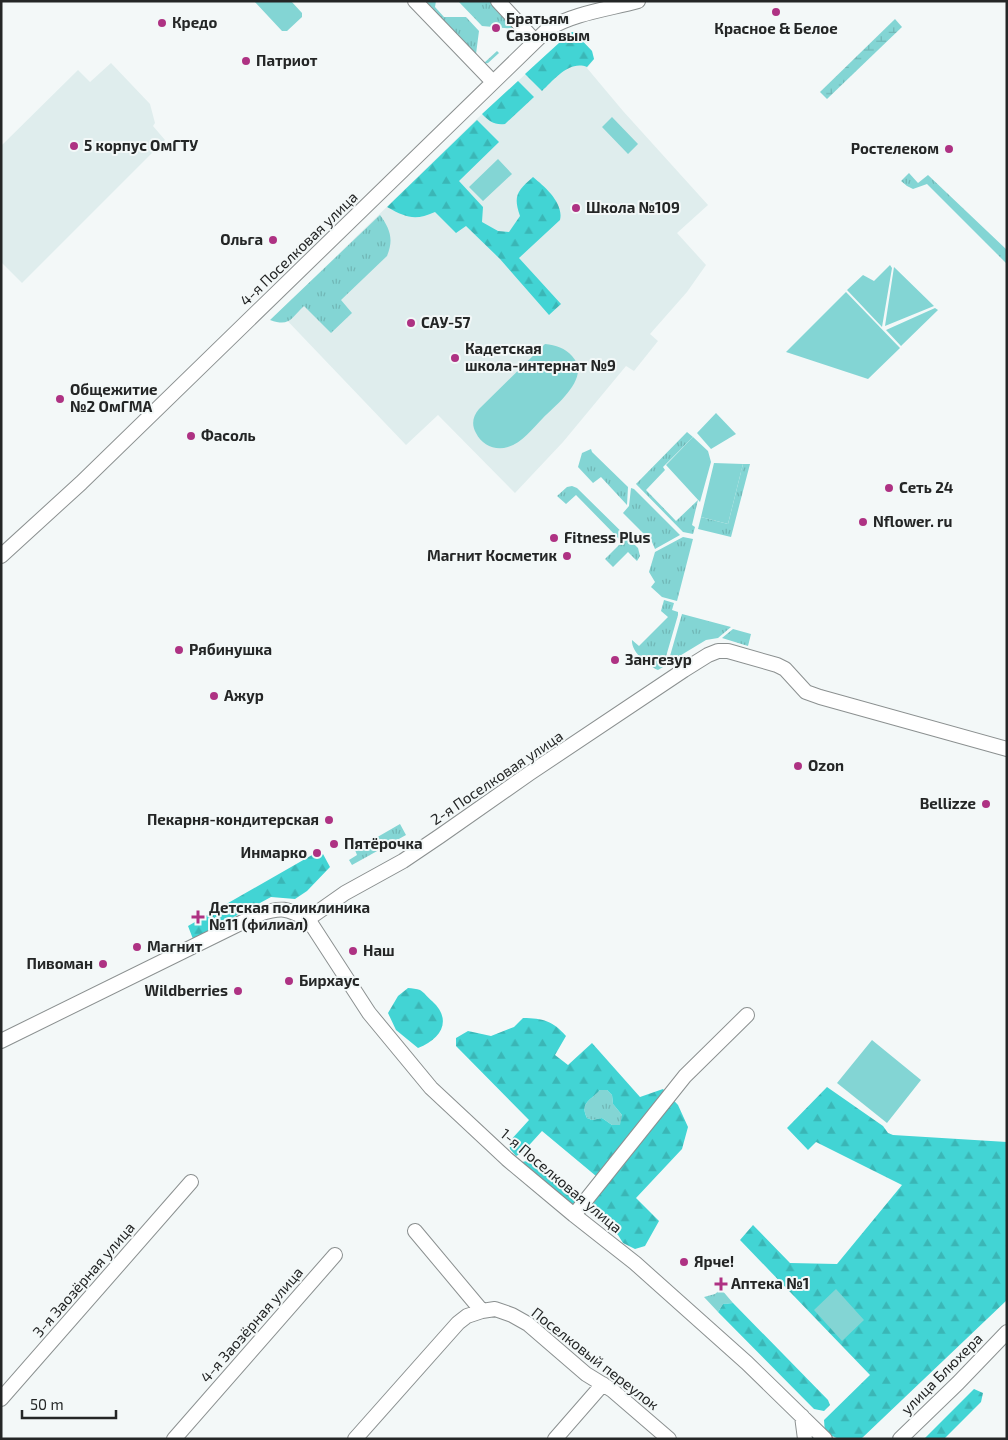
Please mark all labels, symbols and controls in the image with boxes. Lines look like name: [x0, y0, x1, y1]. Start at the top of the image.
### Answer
marker: Красное & Белое: [770, 6, 782, 18]
place label: Братьям Сазоновым: [506, 9, 590, 44]
place label: Кредо: [172, 13, 217, 31]
marker: Кредо: [156, 17, 168, 29]
place label: Красное & Белое: [714, 19, 838, 37]
marker: Братьям Сазоновым: [490, 22, 502, 34]
place label: Патриот: [256, 51, 318, 69]
marker: Патриот: [240, 55, 252, 67]
place label: 5 корпус ОмГТУ: [84, 136, 198, 154]
place label: Ростелеком: [851, 139, 939, 157]
marker: 5 корпус ОмГТУ: [68, 140, 80, 152]
marker: Ростелеком: [943, 143, 955, 155]
street label: 4-я Поселковая улица: [236, 187, 361, 310]
place label: Школа №109: [586, 198, 680, 216]
marker: Школа №109: [570, 202, 582, 214]
place label: Ольга: [220, 230, 263, 248]
marker: Ольга: [267, 234, 279, 246]
place label: САУ-57: [421, 313, 470, 331]
marker: САУ-57: [405, 317, 417, 329]
place label: Кадетская школа-интернат №9: [465, 339, 616, 374]
marker: Кадетская школа-интернат №9: [449, 352, 461, 364]
place label: Общежитие №2 ОмГМА: [70, 380, 158, 415]
marker: Общежитие №2 ОмГМА: [54, 393, 66, 405]
place label: Фасоль: [201, 426, 256, 444]
marker: Фасоль: [185, 430, 197, 442]
place label: Сеть 24: [899, 478, 954, 496]
marker: Сеть 24: [883, 482, 895, 494]
place label: Nflower. ru: [873, 512, 952, 530]
marker: Nflower. ru: [857, 516, 869, 528]
place label: Fitness Plus: [564, 528, 650, 546]
marker: Fitness Plus: [548, 532, 560, 544]
place label: Магнит Косметик: [427, 546, 558, 564]
marker: Магнит Косметик: [561, 550, 573, 562]
place label: Рябинушка: [189, 640, 272, 658]
marker: Рябинушка: [173, 644, 185, 656]
place label: Зангезур: [625, 650, 692, 668]
marker: Зангезур: [609, 654, 621, 666]
place label: Ажур: [224, 686, 264, 704]
marker: Ажур: [208, 690, 220, 702]
street label: 2-я Поселковая улица: [427, 726, 567, 829]
place label: Ozon: [808, 756, 844, 774]
marker: Ozon: [792, 760, 804, 772]
place label: Bellizze: [920, 794, 976, 812]
marker: Bellizze: [980, 798, 992, 810]
place label: Пекарня-кондитерская: [147, 810, 319, 828]
marker: Пекарня-кондитерская: [323, 814, 335, 826]
place label: Пятёрочка: [344, 834, 423, 852]
marker: Пятёрочка: [328, 838, 340, 850]
place label: Инмарко: [241, 843, 307, 861]
marker: Инмарко: [311, 847, 323, 859]
place label: Детская поликлиника №11 (филиал): [209, 898, 370, 933]
marker: Детская поликлиника №11 (филиал): [191, 910, 205, 924]
place label: Магнит: [147, 937, 203, 955]
marker: Магнит: [131, 941, 143, 953]
place label: Наш: [363, 941, 395, 959]
marker: Наш: [347, 945, 359, 957]
place label: Пивоман: [27, 954, 93, 972]
marker: Пивоман: [97, 958, 109, 970]
place label: Бирхаус: [299, 971, 360, 989]
marker: Бирхаус: [283, 975, 295, 987]
place label: Wildberries: [145, 981, 228, 999]
marker: Wildberries: [232, 985, 244, 997]
street label: 1-я Поселковая улица: [497, 1124, 626, 1237]
street label: 3-я Заозёрная улица: [28, 1218, 139, 1341]
place label: Ярче!: [694, 1252, 734, 1270]
marker: Ярче!: [678, 1256, 690, 1268]
street label: 4-я Заозёрная улица: [196, 1263, 307, 1386]
place label: Аптека №1: [731, 1274, 809, 1292]
marker: Аптека №1: [715, 1278, 727, 1290]
street label: Поселковый переулок: [528, 1303, 663, 1414]
street label: улица Блюхера: [897, 1329, 986, 1418]
scale bar: [22, 1388, 116, 1420]
text: 50 m: [30, 1395, 64, 1413]

